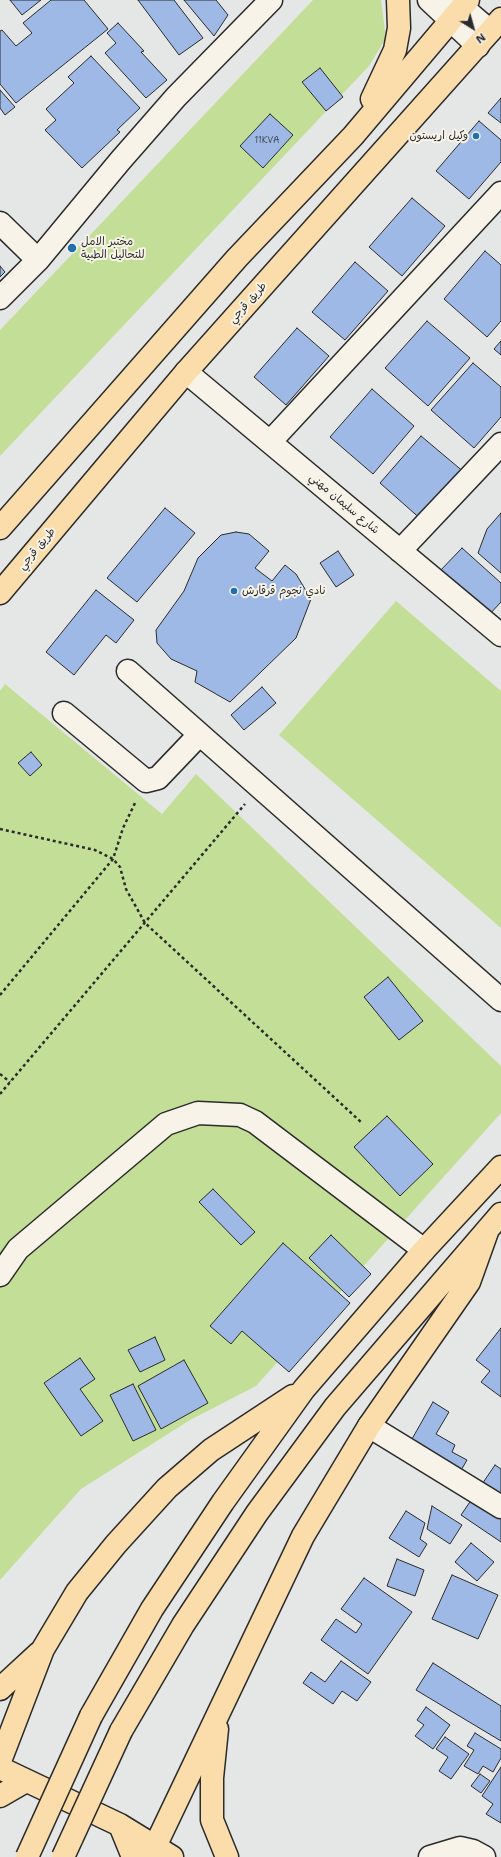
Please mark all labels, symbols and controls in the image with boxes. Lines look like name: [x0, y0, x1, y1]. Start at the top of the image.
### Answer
north arrow: [453, 8, 493, 48]
text: N: [473, 29, 489, 47]
place label: وكيل اريستون: [410, 129, 468, 143]
marker: وكيل اريستون: [471, 131, 481, 141]
house number: 11KVA: [255, 136, 279, 146]
place label: مختبر الامل للتحاليل الطبية: [81, 235, 145, 261]
marker: مختبر الامل للتحاليل الطبية: [66, 242, 78, 254]
street label: طريق قرجي: [226, 280, 270, 326]
street label: شارع سليمان مهني: [306, 471, 382, 537]
street label: طريق قرجي: [16, 525, 58, 573]
place label: نادي نجوم قرقارش: [242, 584, 325, 598]
marker: نادي نجوم قرقارش: [229, 586, 239, 596]

